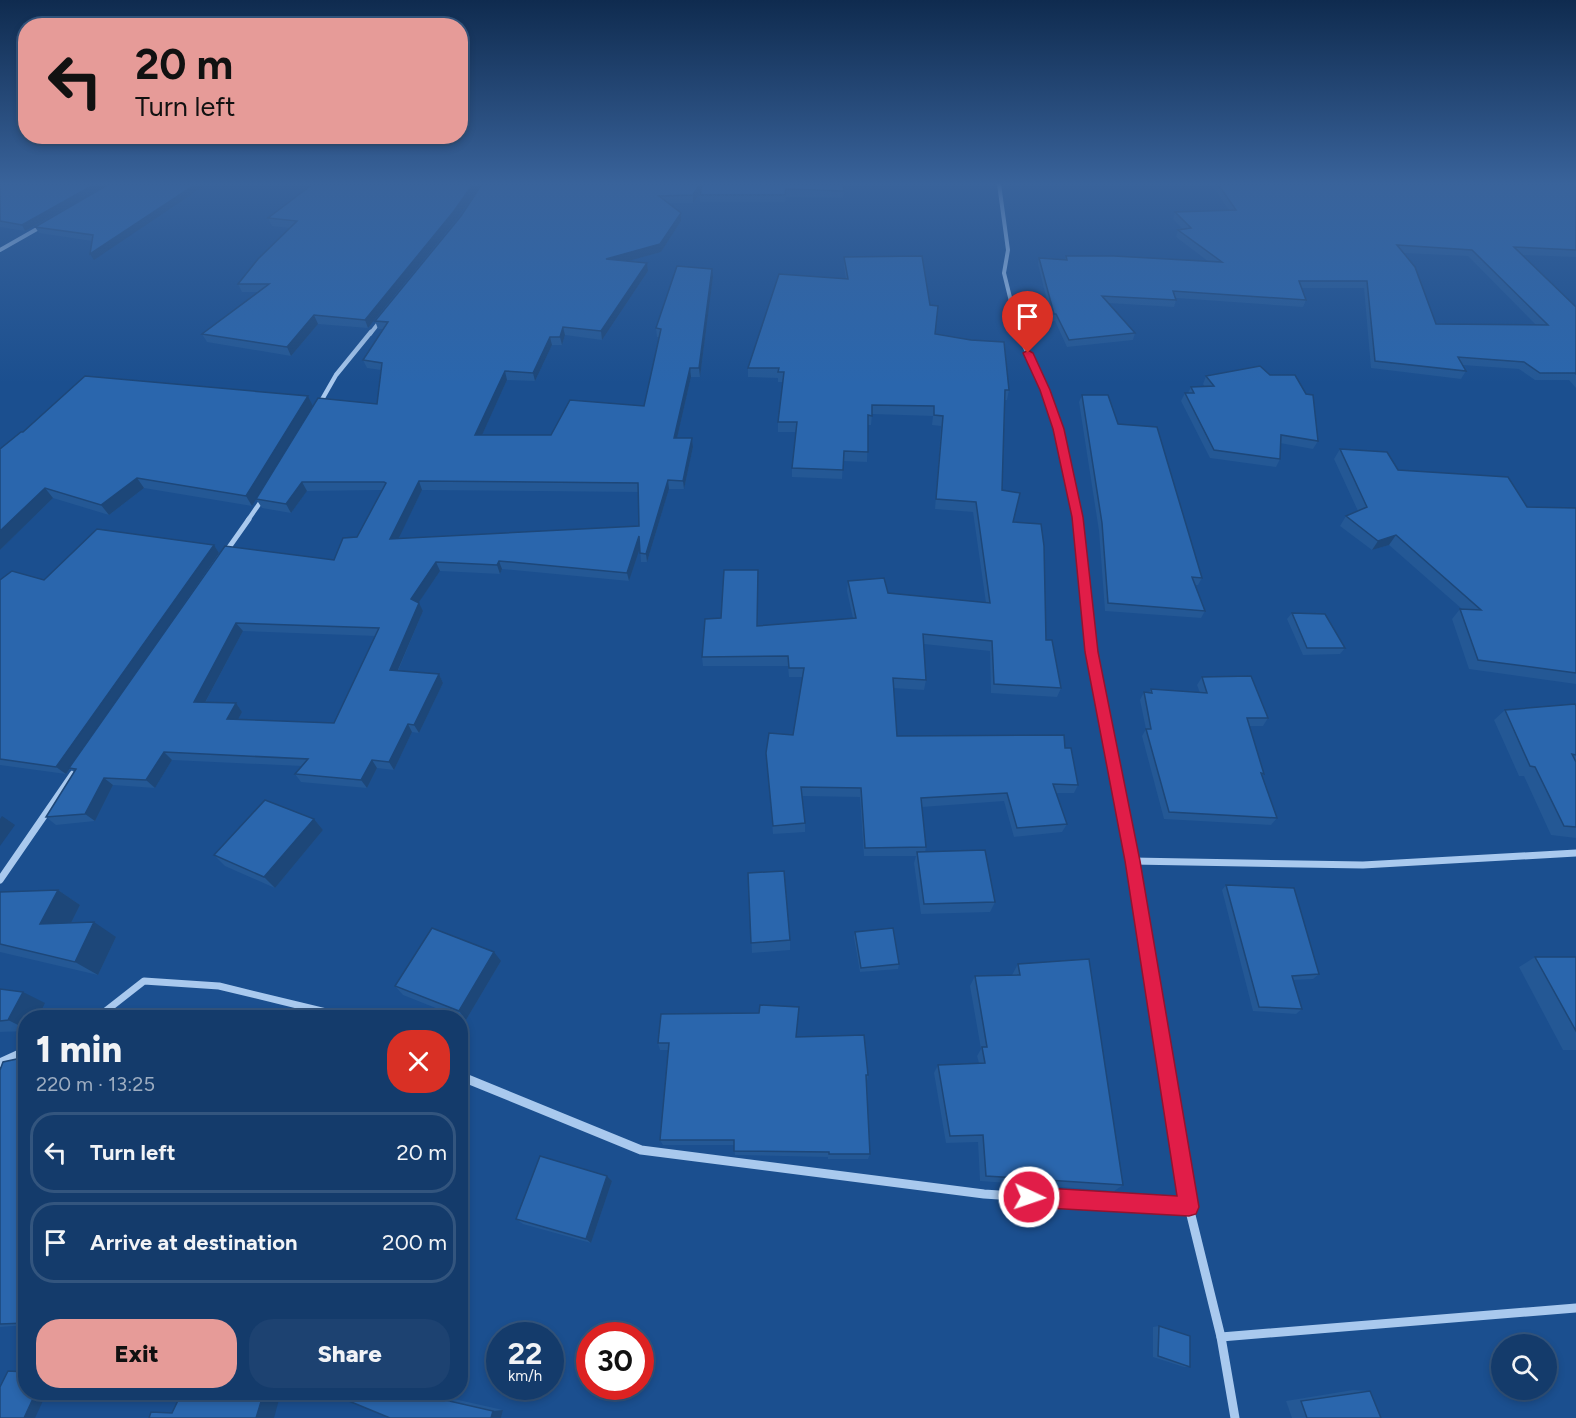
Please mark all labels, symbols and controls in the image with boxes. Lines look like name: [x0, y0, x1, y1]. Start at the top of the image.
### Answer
text: 20 m: [135, 39, 233, 90]
icon: left: [36, 42, 114, 120]
text: Turn left: [135, 90, 235, 123]
pin: [1002, 291, 1053, 353]
icon: arrive: [1011, 300, 1044, 333]
text: 1 min: [36, 1028, 122, 1071]
button: close: [387, 1030, 450, 1093]
text: 220 m · 13:25: [36, 1072, 155, 1096]
icon: left: [39, 1136, 72, 1169]
text: Turn left: [90, 1139, 176, 1166]
text: 20 m: [396, 1139, 447, 1166]
position arrow: [997, 1165, 1061, 1229]
icon: arrive: [39, 1226, 72, 1259]
text: Arrive at destination: [90, 1229, 298, 1256]
text: 200 m: [382, 1229, 447, 1256]
button: Exit: [36, 1319, 237, 1388]
button: Share: [249, 1319, 450, 1388]
speed limit sign: 30: [576, 1322, 654, 1400]
map controls: [1491, 1334, 1557, 1400]
button: search: [1491, 1334, 1557, 1400]
text: 22: [508, 1335, 542, 1372]
text: km/h: [508, 1367, 542, 1385]

